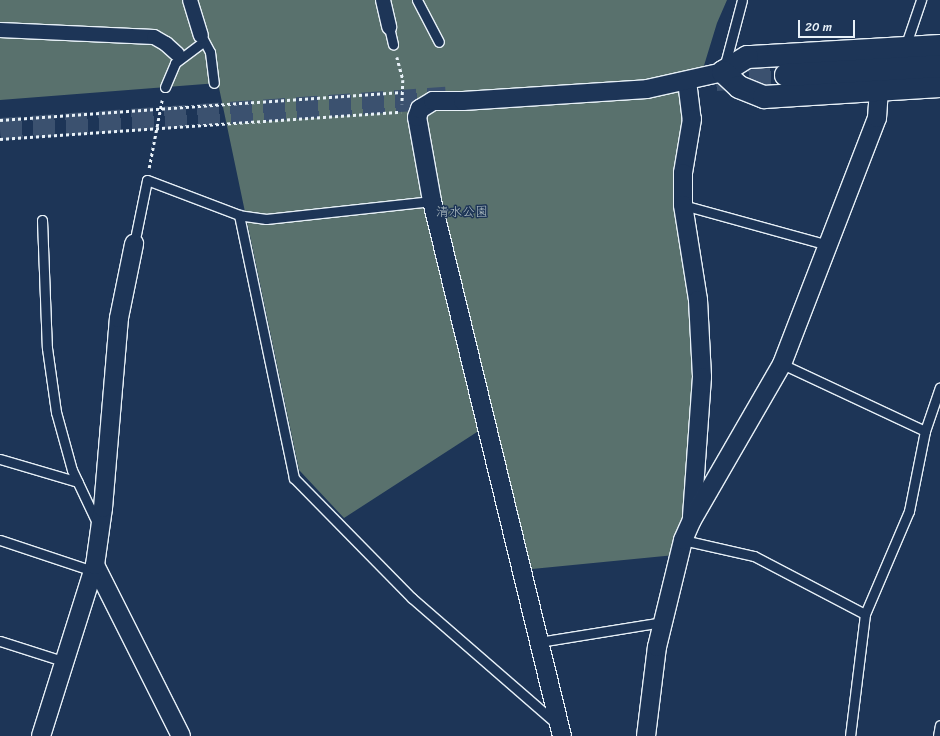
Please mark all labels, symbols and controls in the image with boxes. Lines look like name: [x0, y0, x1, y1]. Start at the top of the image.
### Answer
scale bar: [800, 12, 857, 38]
text: 20 m: [805, 16, 832, 38]
park label: 清水公園: [436, 204, 488, 220]

